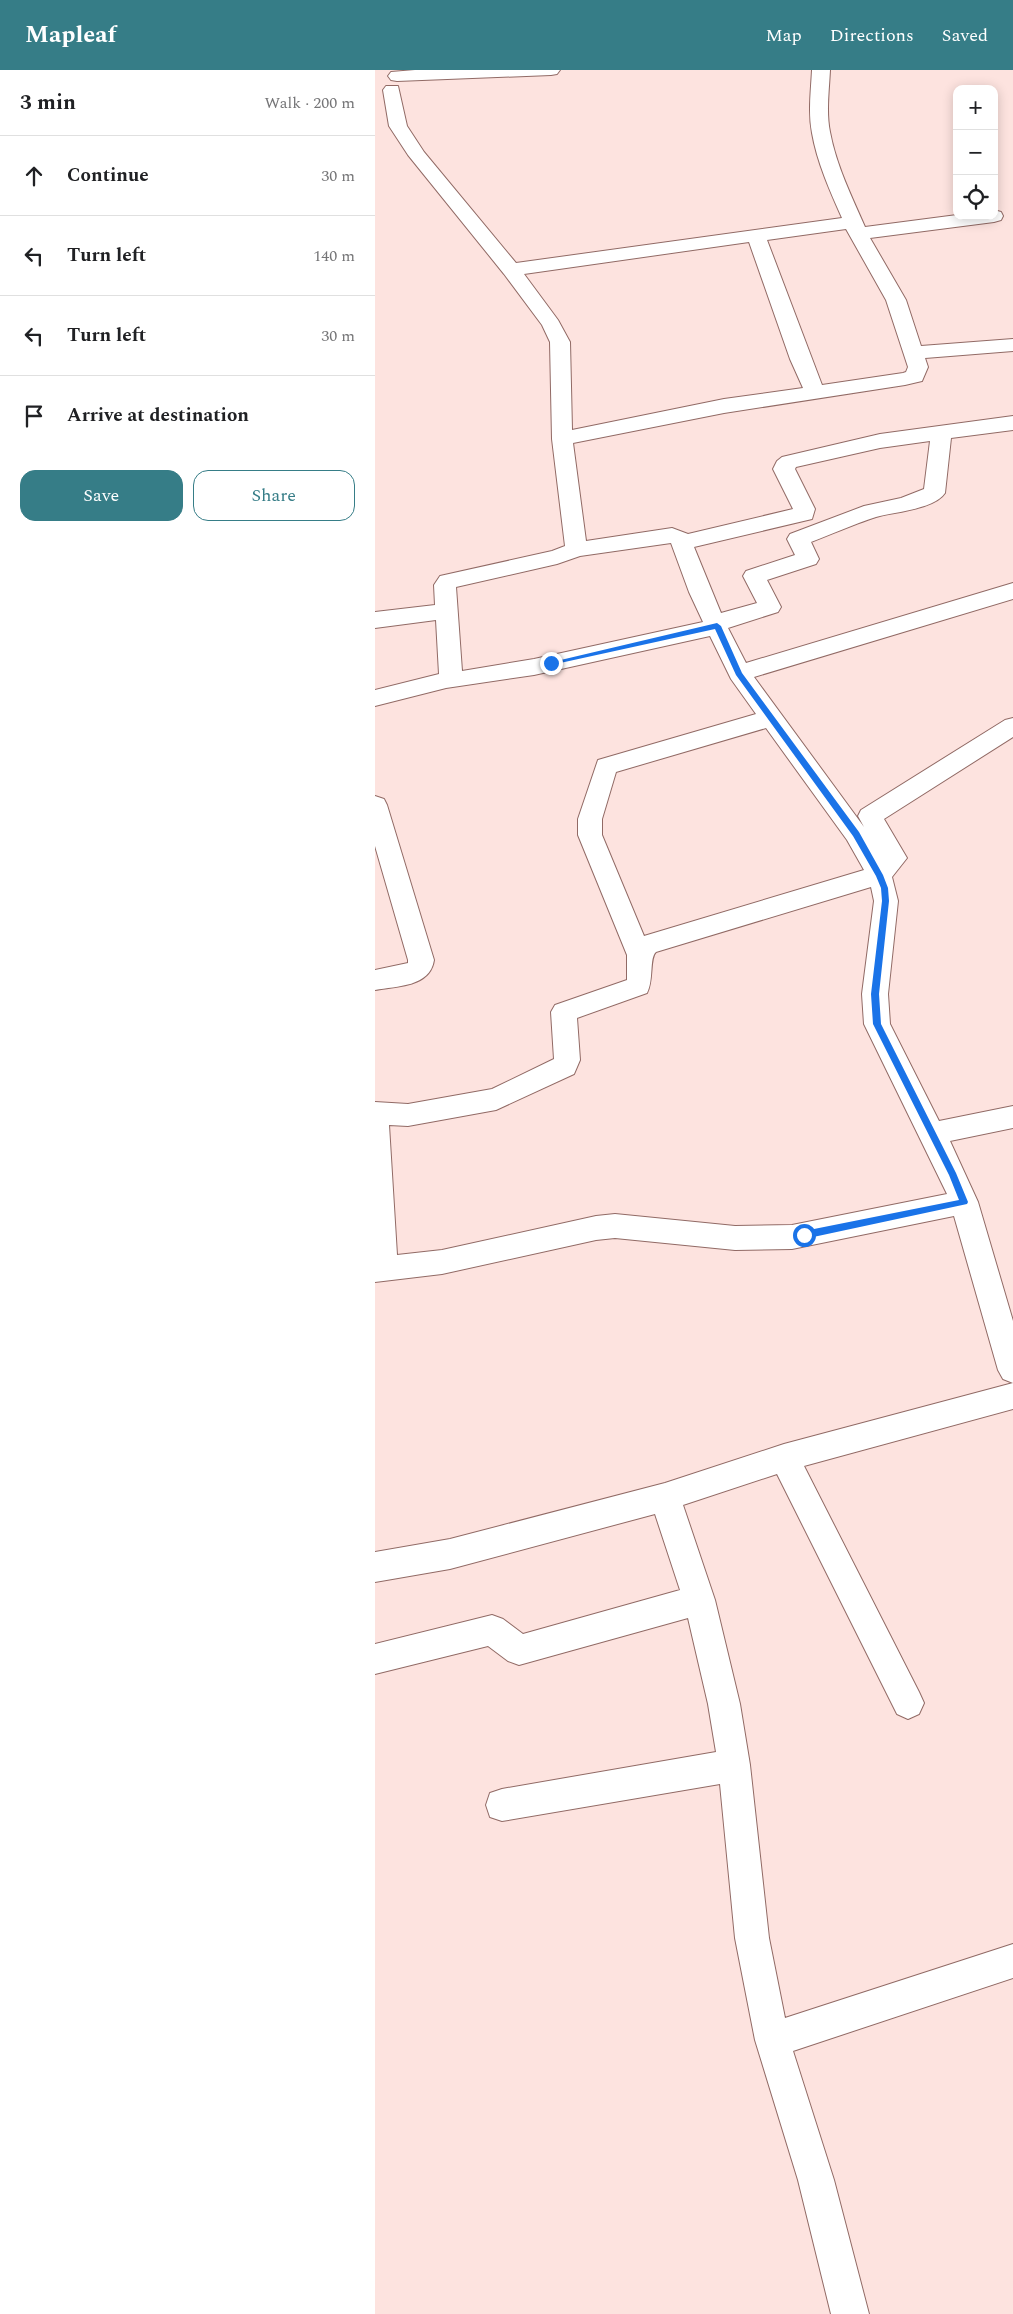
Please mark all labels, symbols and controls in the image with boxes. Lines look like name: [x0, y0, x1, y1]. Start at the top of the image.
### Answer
text: Mapleaf: [25, 17, 116, 53]
text: Map: [766, 22, 802, 49]
text: Directions: [830, 22, 914, 49]
text: Saved: [942, 22, 988, 49]
map controls: [953, 85, 998, 220]
button: +: [953, 85, 998, 130]
text: 3 min: [20, 87, 76, 119]
text: Walk · 200 m: [264, 91, 355, 115]
button: −: [953, 130, 998, 175]
text: Continue: [67, 161, 149, 190]
icon: ahead: [20, 162, 48, 190]
text: 30 m: [321, 164, 355, 188]
button: locate: [953, 175, 998, 220]
text: Turn left: [67, 241, 146, 270]
icon: left: [20, 242, 48, 270]
text: 140 m: [313, 244, 355, 268]
text: Turn left: [67, 321, 146, 350]
icon: left: [20, 322, 48, 350]
text: 30 m: [321, 324, 355, 348]
text: Arrive at destination: [67, 401, 249, 430]
icon: arrive: [20, 402, 48, 430]
button: Save: [20, 470, 183, 521]
button: Share: [193, 470, 355, 521]
route end: [540, 652, 563, 675]
route start: [793, 1224, 816, 1247]

